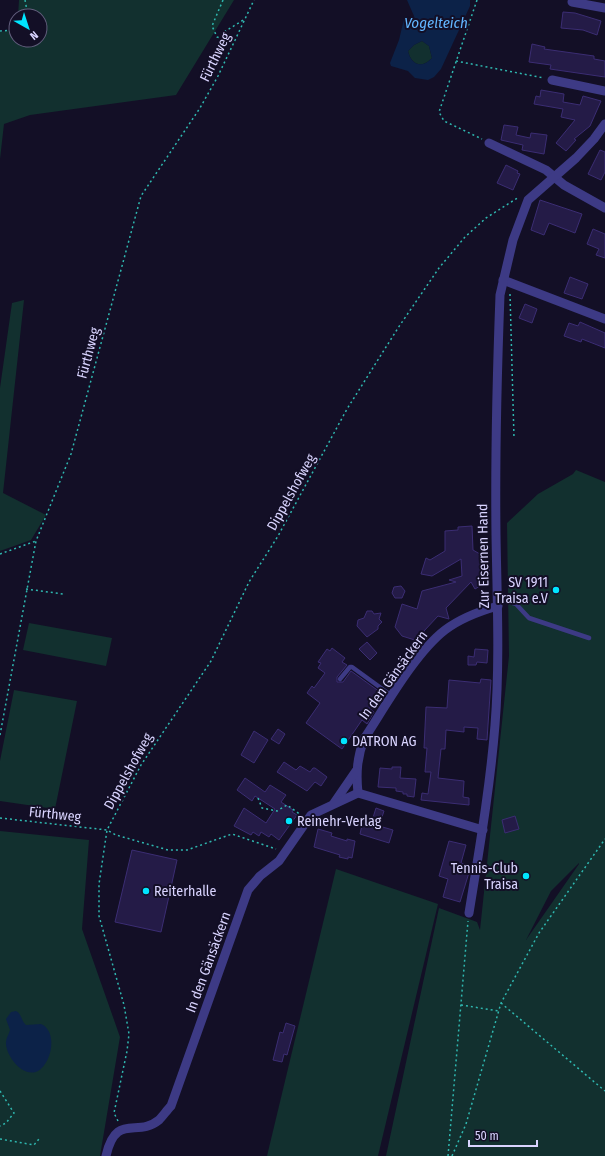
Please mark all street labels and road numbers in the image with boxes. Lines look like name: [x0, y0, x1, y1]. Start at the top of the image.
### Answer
street label: Fürthweg: [196, 30, 235, 85]
street label: Fürthweg: [73, 325, 104, 381]
street label: Dippelshofweg: [263, 451, 320, 533]
street label: Zur Eisernen Hand: [474, 503, 493, 609]
street label: In den Gänsäckern: [355, 627, 431, 723]
street label: Dippelshofweg: [100, 730, 157, 812]
street label: Fürthweg: [28, 803, 82, 826]
street label: In den Gänsäckern: [182, 909, 235, 1015]

